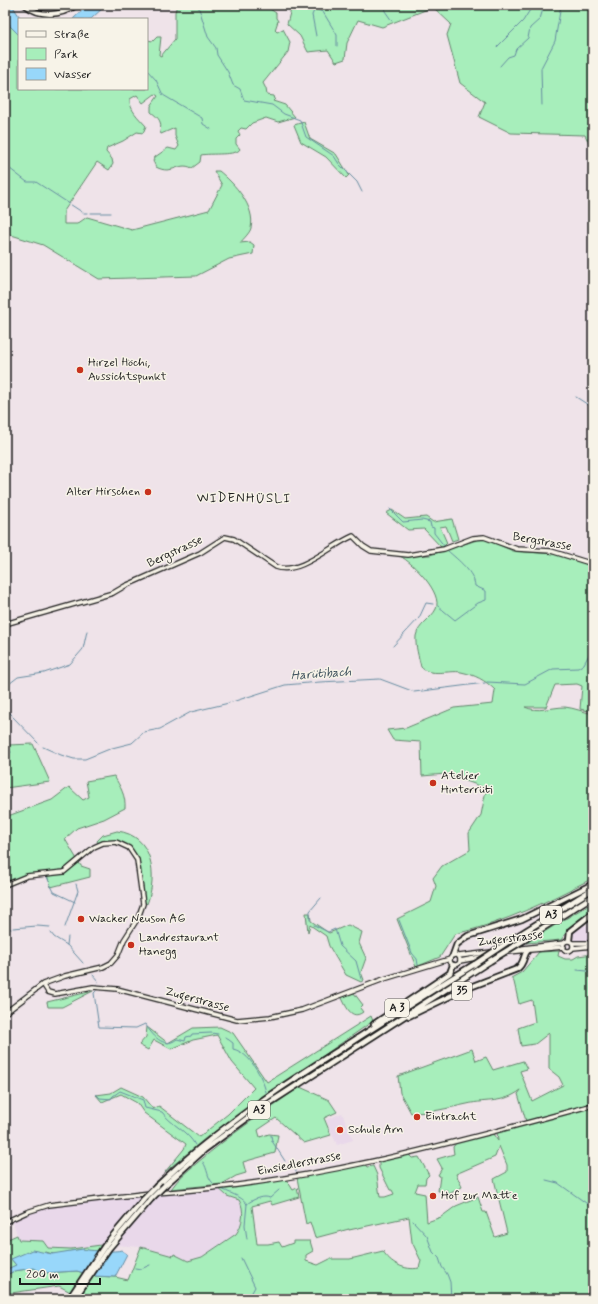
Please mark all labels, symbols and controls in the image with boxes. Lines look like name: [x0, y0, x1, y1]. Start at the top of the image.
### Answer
legend: [18, 18, 148, 90]
text: Straße: [54, 27, 89, 43]
text: Park: [54, 47, 78, 63]
text: Wasser: [54, 67, 92, 83]
place label: Hirzel Höchi, Aussichtspunkt: [88, 355, 167, 385]
marker: Hirzel Höchi, Aussichtspunkt: [75, 365, 85, 375]
place label: Alter Hirschen: [66, 484, 140, 500]
marker: Alter Hirschen: [143, 487, 153, 497]
district label: WIDENHÜSLI: [197, 490, 291, 507]
street label: Bergstrasse: [511, 529, 573, 555]
street label: Bergstrasse: [145, 532, 205, 572]
water label: Harütibach: [290, 663, 352, 685]
place label: Atelier Hinterrüti: [441, 768, 493, 798]
marker: Atelier Hinterrüti: [428, 778, 438, 788]
road number: A3: [540, 906, 562, 924]
place label: Wacker Neuson AG: [89, 911, 185, 927]
marker: Wacker Neuson AG: [76, 914, 86, 924]
street label: Zugerstrasse: [476, 927, 544, 952]
place label: Landrestaurant Hanegg: [139, 930, 219, 960]
marker: Landrestaurant Hanegg: [126, 940, 136, 950]
road number: 35: [452, 982, 472, 1000]
street label: Zugerstrasse: [163, 984, 231, 1017]
road number: A 3: [385, 999, 409, 1017]
road number: A3: [248, 1101, 270, 1119]
place label: Eintracht: [425, 1109, 477, 1125]
marker: Eintracht: [412, 1112, 422, 1122]
place label: Schule Arn: [348, 1122, 403, 1138]
marker: Schule Arn: [335, 1125, 345, 1135]
street label: Einsiedlerstrasse: [256, 1148, 342, 1180]
place label: Hof zur Matte: [441, 1188, 518, 1204]
marker: Hof zur Matte: [428, 1191, 438, 1201]
scale bar: [20, 1260, 100, 1286]
text: 200 m: [26, 1267, 59, 1283]

